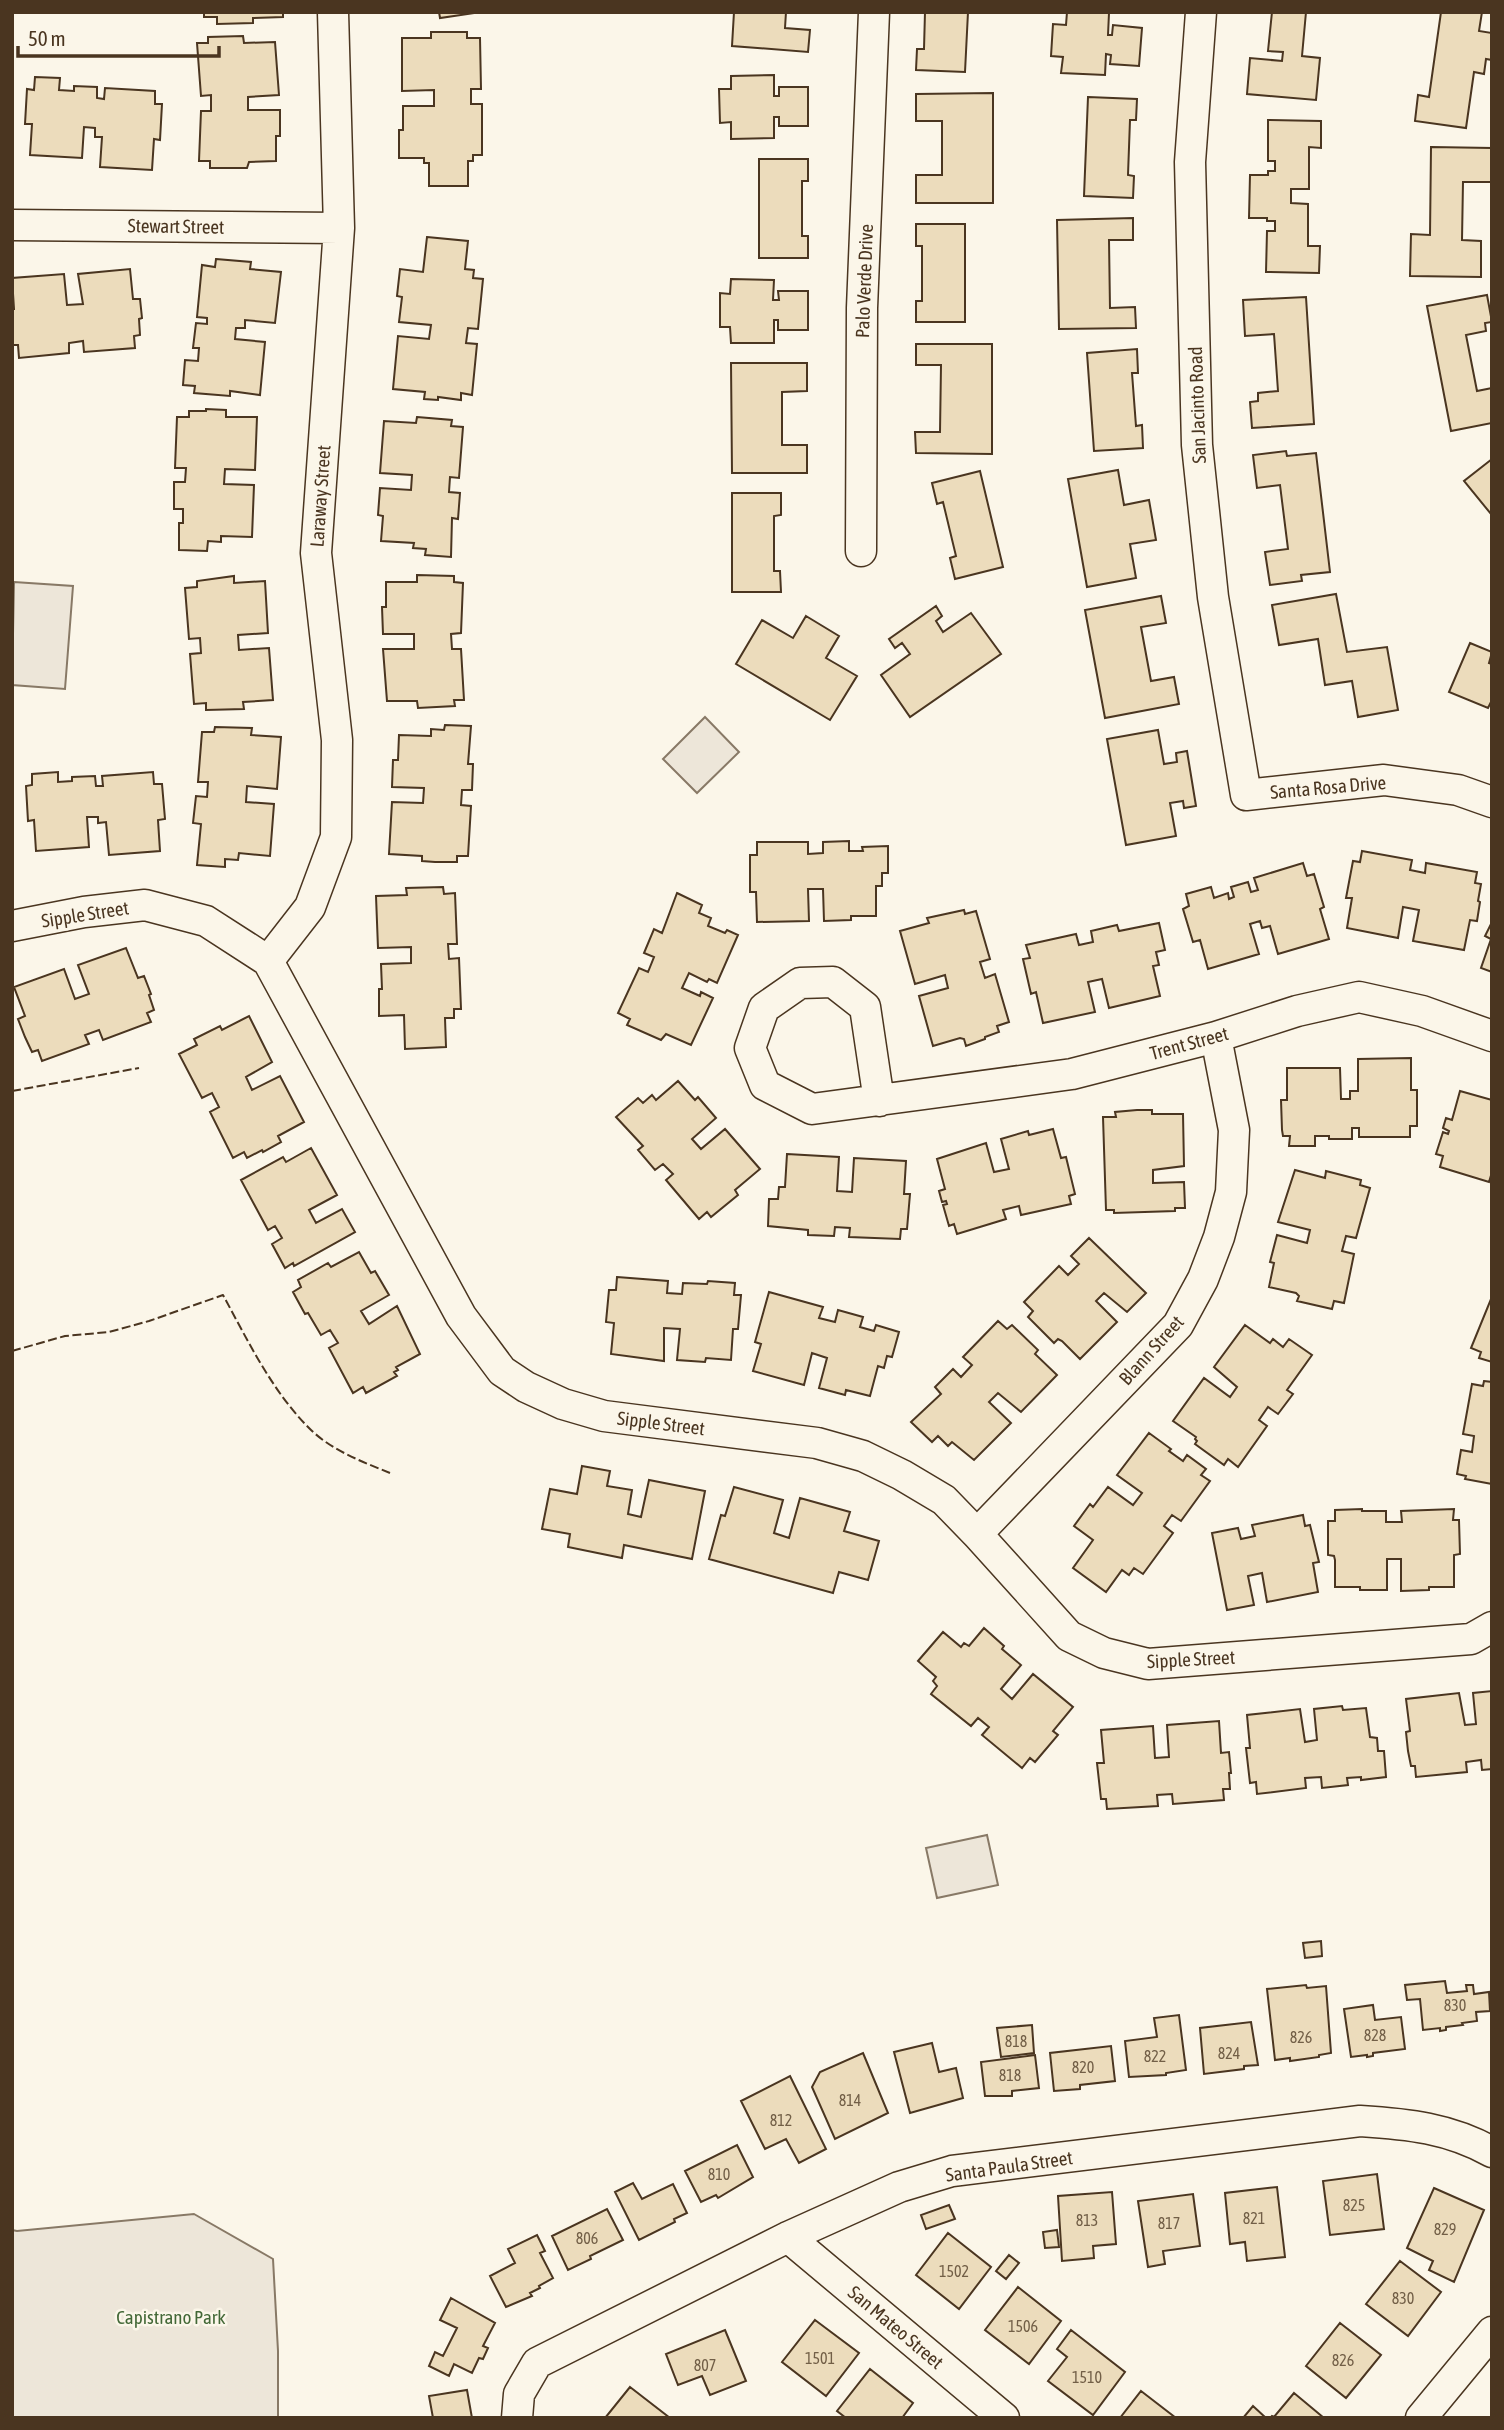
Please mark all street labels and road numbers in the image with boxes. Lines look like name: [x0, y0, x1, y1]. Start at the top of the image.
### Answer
street label: Stewart Street: [127, 214, 225, 238]
street label: Palo Verde Drive: [851, 224, 877, 338]
street label: San Jacinto Road: [1184, 346, 1210, 464]
street label: Laraway Street: [305, 444, 335, 548]
street label: Santa Rosa Drive: [1269, 771, 1387, 803]
street label: Sipple Street: [40, 896, 130, 932]
street label: Trent Street: [1147, 1022, 1231, 1064]
street label: Blann Street: [1114, 1311, 1188, 1389]
street label: Sipple Street: [616, 1407, 706, 1439]
street label: Sipple Street: [1146, 1646, 1236, 1672]
street label: Santa Paula Street: [944, 2146, 1074, 2186]
street label: San Mateo Street: [844, 2281, 948, 2373]

